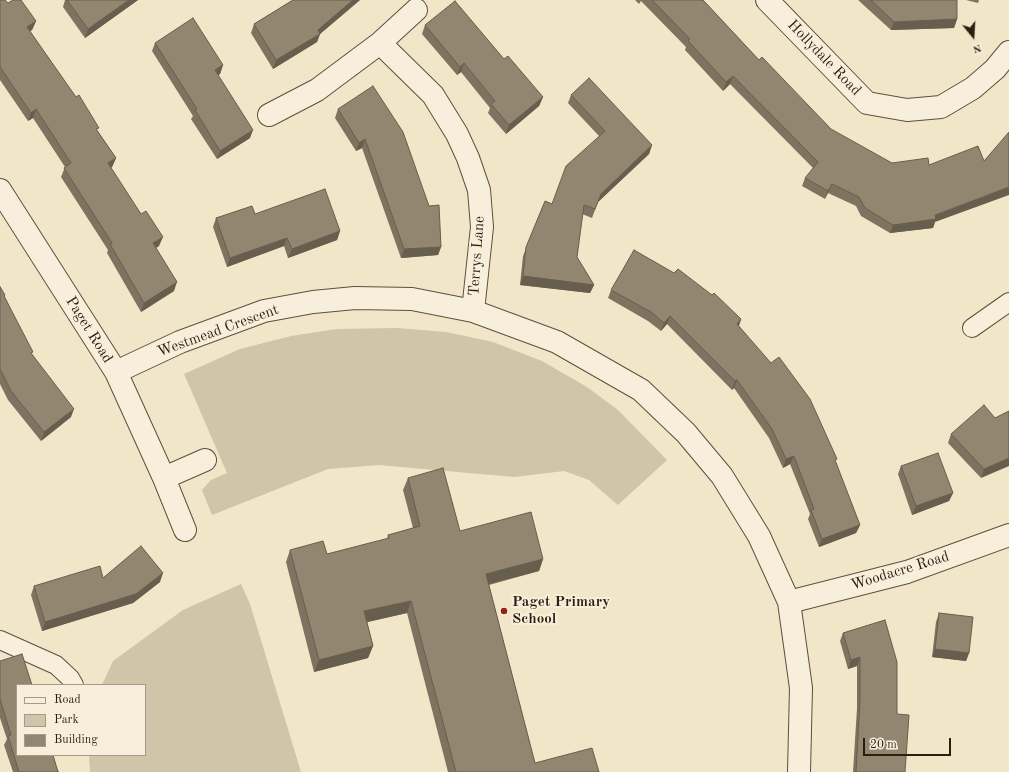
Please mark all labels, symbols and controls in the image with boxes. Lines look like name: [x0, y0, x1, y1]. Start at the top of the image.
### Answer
street label: Hollydale Road: [783, 16, 865, 100]
north arrow: [953, 16, 993, 56]
text: N: [971, 41, 983, 54]
street label: Terrys Lane: [465, 215, 489, 297]
street label: Paget Road: [62, 294, 116, 366]
street label: Westmead Crescent: [155, 301, 281, 361]
street label: Woodacre Road: [849, 547, 951, 595]
place label: Paget Primary School: [512, 593, 610, 628]
marker: Paget Primary School: [499, 606, 509, 616]
legend: [16, 684, 146, 756]
text: Road: [54, 694, 81, 706]
text: Park: [54, 714, 79, 726]
scale bar: [865, 730, 953, 756]
text: Building: [54, 734, 98, 746]
text: 20 m: [870, 739, 897, 751]

